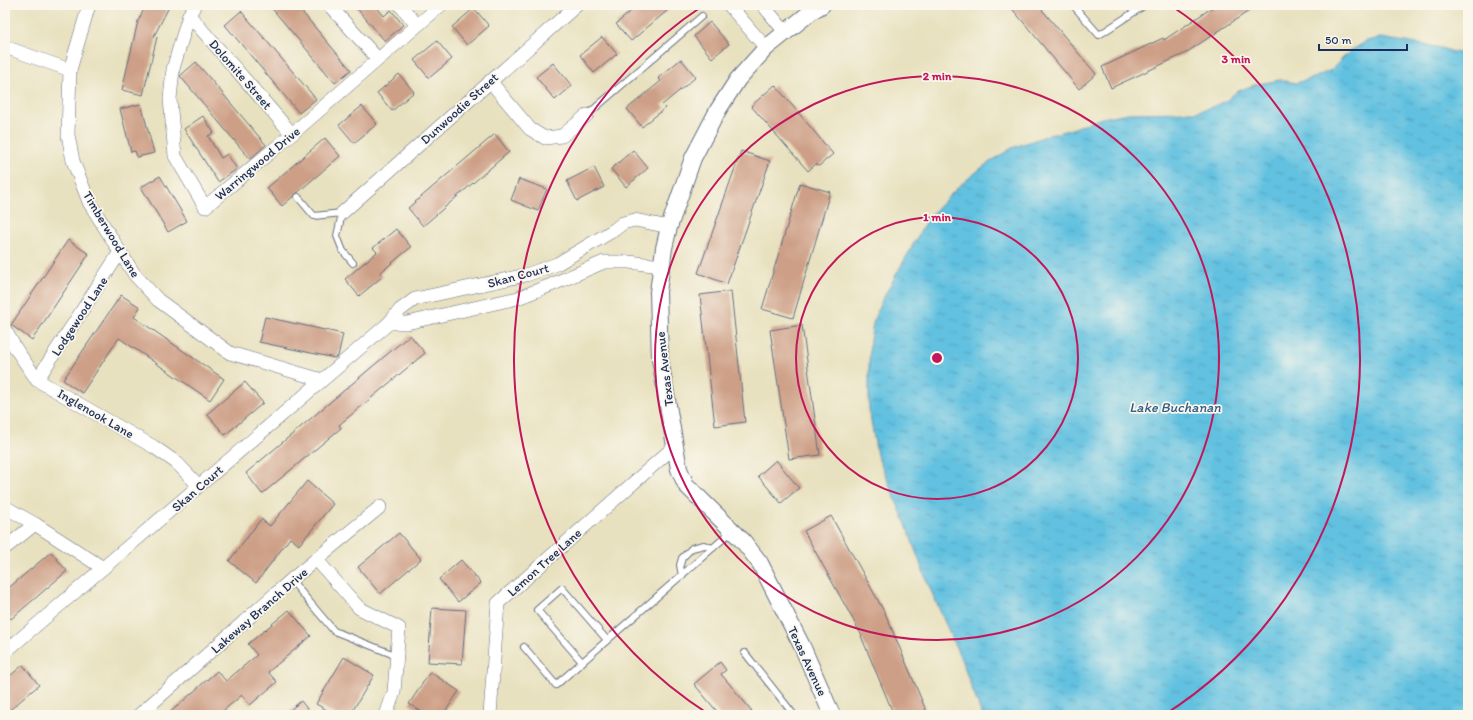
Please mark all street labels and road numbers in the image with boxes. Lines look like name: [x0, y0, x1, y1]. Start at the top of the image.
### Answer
street label: Dolomite Street: [206, 36, 275, 112]
street label: Dunwoodie Street: [417, 70, 501, 147]
street label: Warringwood Drive: [212, 123, 303, 203]
street label: Timberwood Lane: [80, 188, 143, 280]
street label: Skan Court: [486, 260, 551, 291]
street label: Lodgewood Lane: [48, 274, 111, 359]
street label: Texas Avenue: [652, 331, 677, 407]
street label: Inglenook Lane: [55, 386, 137, 441]
street label: Skan Court: [169, 462, 226, 515]
street label: Lemon Tree Lane: [504, 525, 584, 600]
street label: Lakeway Branch Drive: [208, 564, 311, 656]
street label: Texas Avenue: [785, 624, 830, 698]

